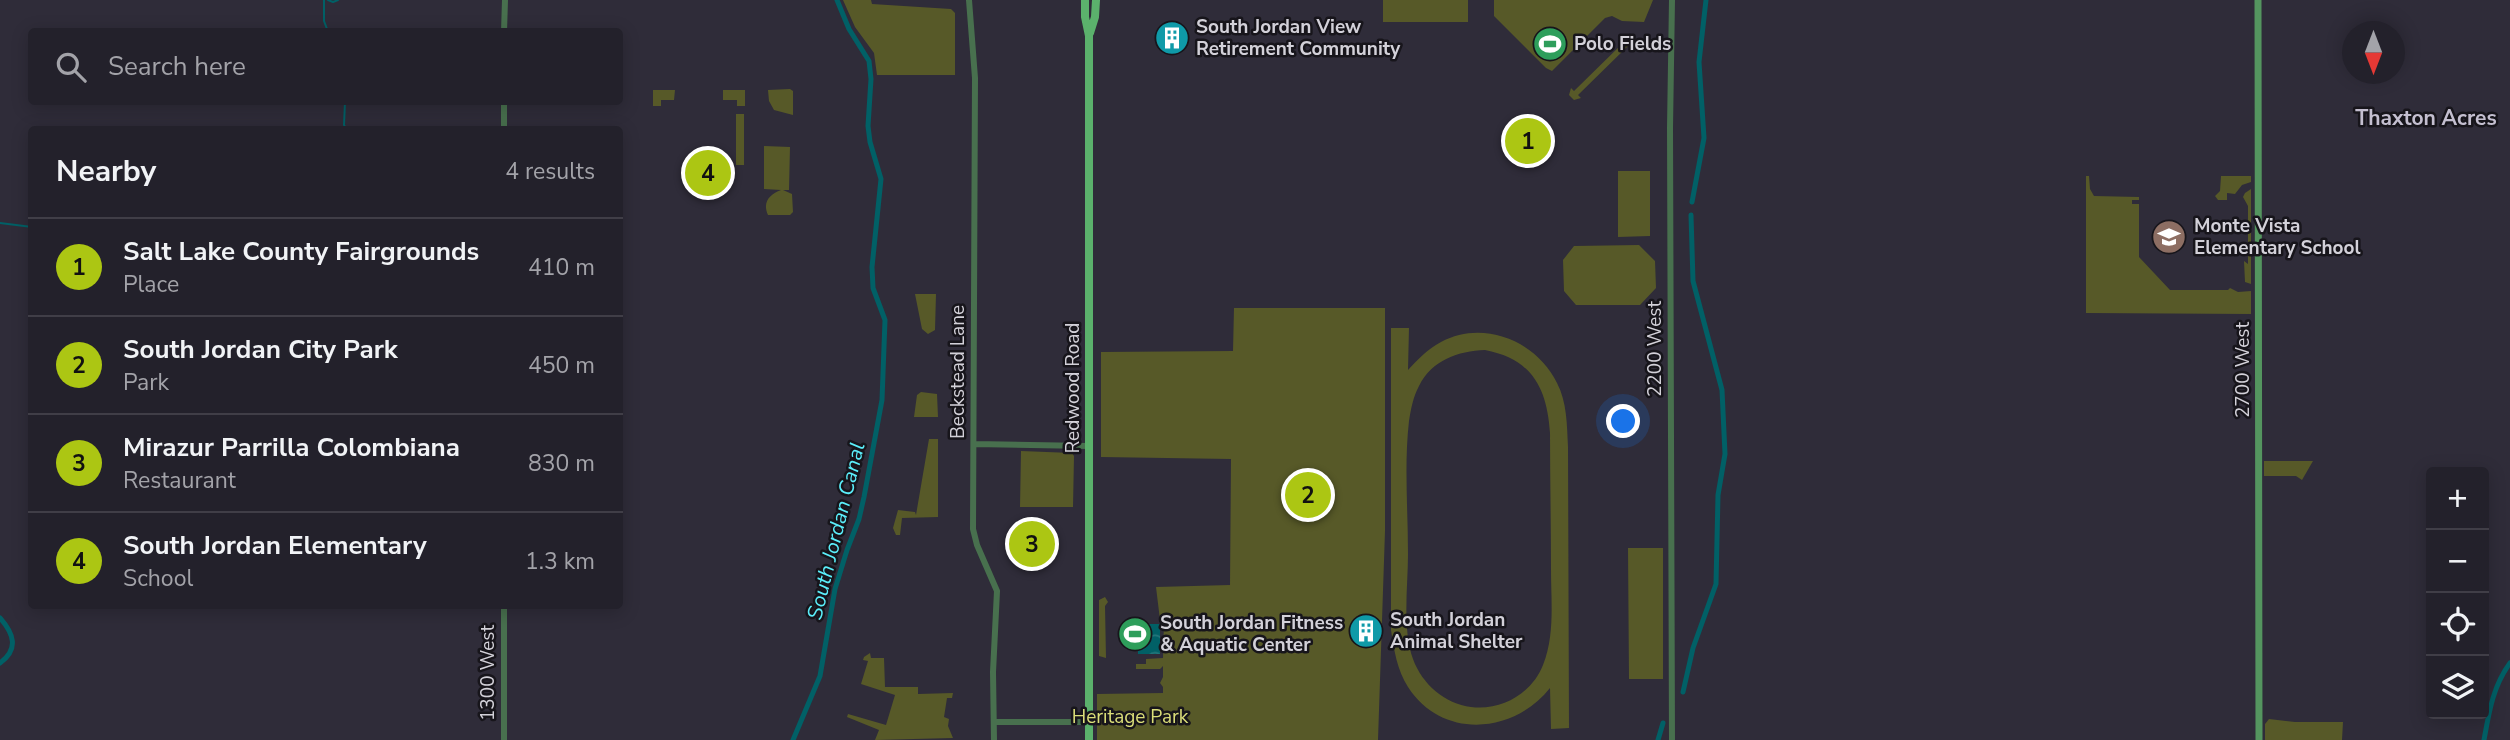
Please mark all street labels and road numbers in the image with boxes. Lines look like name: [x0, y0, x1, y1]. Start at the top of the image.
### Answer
street label: 2200 West: [1642, 301, 1668, 397]
street label: Beckstead Lane: [945, 305, 971, 439]
street label: 2700 West: [2230, 322, 2256, 418]
street label: Redwood Road: [1060, 323, 1086, 453]
street label: 1300 West: [475, 625, 501, 721]

